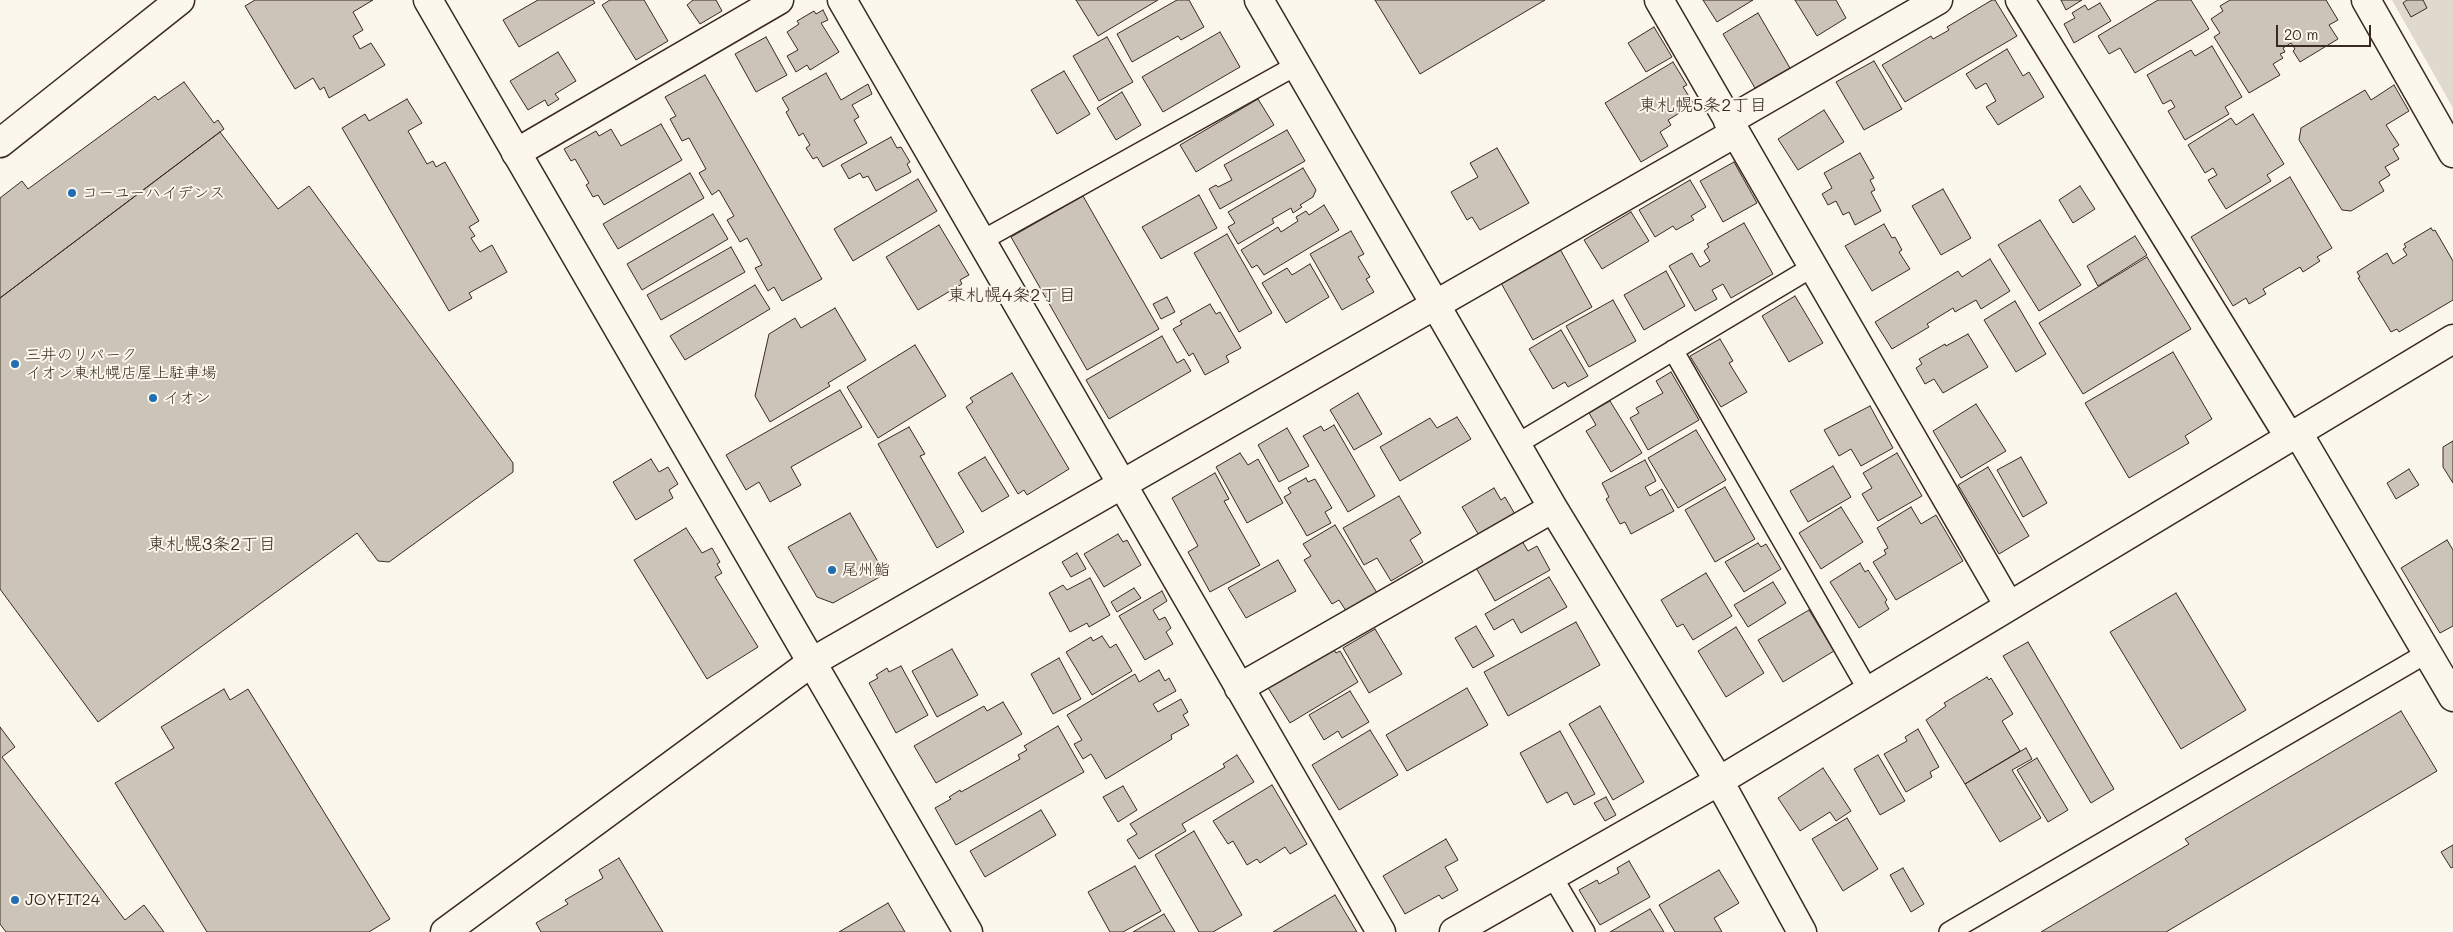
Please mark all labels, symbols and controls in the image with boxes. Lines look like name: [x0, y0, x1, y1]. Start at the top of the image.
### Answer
scale bar: [2278, 15, 2373, 47]
text: 20 m: [2284, 24, 2318, 44]
district label: 東札幌5条2丁目: [1639, 94, 1767, 116]
place label: コーユーハイデンス: [82, 183, 225, 203]
marker: コーユーハイデンス: [66, 187, 78, 199]
district label: 東札幌4条2丁目: [948, 284, 1076, 306]
place label: 三井のリパーク イオン東札幌店屋上駐車場: [25, 345, 217, 383]
marker: 三井のリパーク イオン東札幌店屋上駐車場: [9, 358, 21, 370]
place label: イオン: [163, 388, 211, 408]
marker: イオン: [147, 392, 159, 404]
district label: 東札幌3条2丁目: [148, 533, 276, 555]
place label: 尾州鮨: [842, 560, 890, 580]
marker: 尾州鮨: [826, 564, 838, 576]
place label: JOYFIT24: [25, 890, 100, 910]
marker: JOYFIT24: [9, 894, 21, 906]

